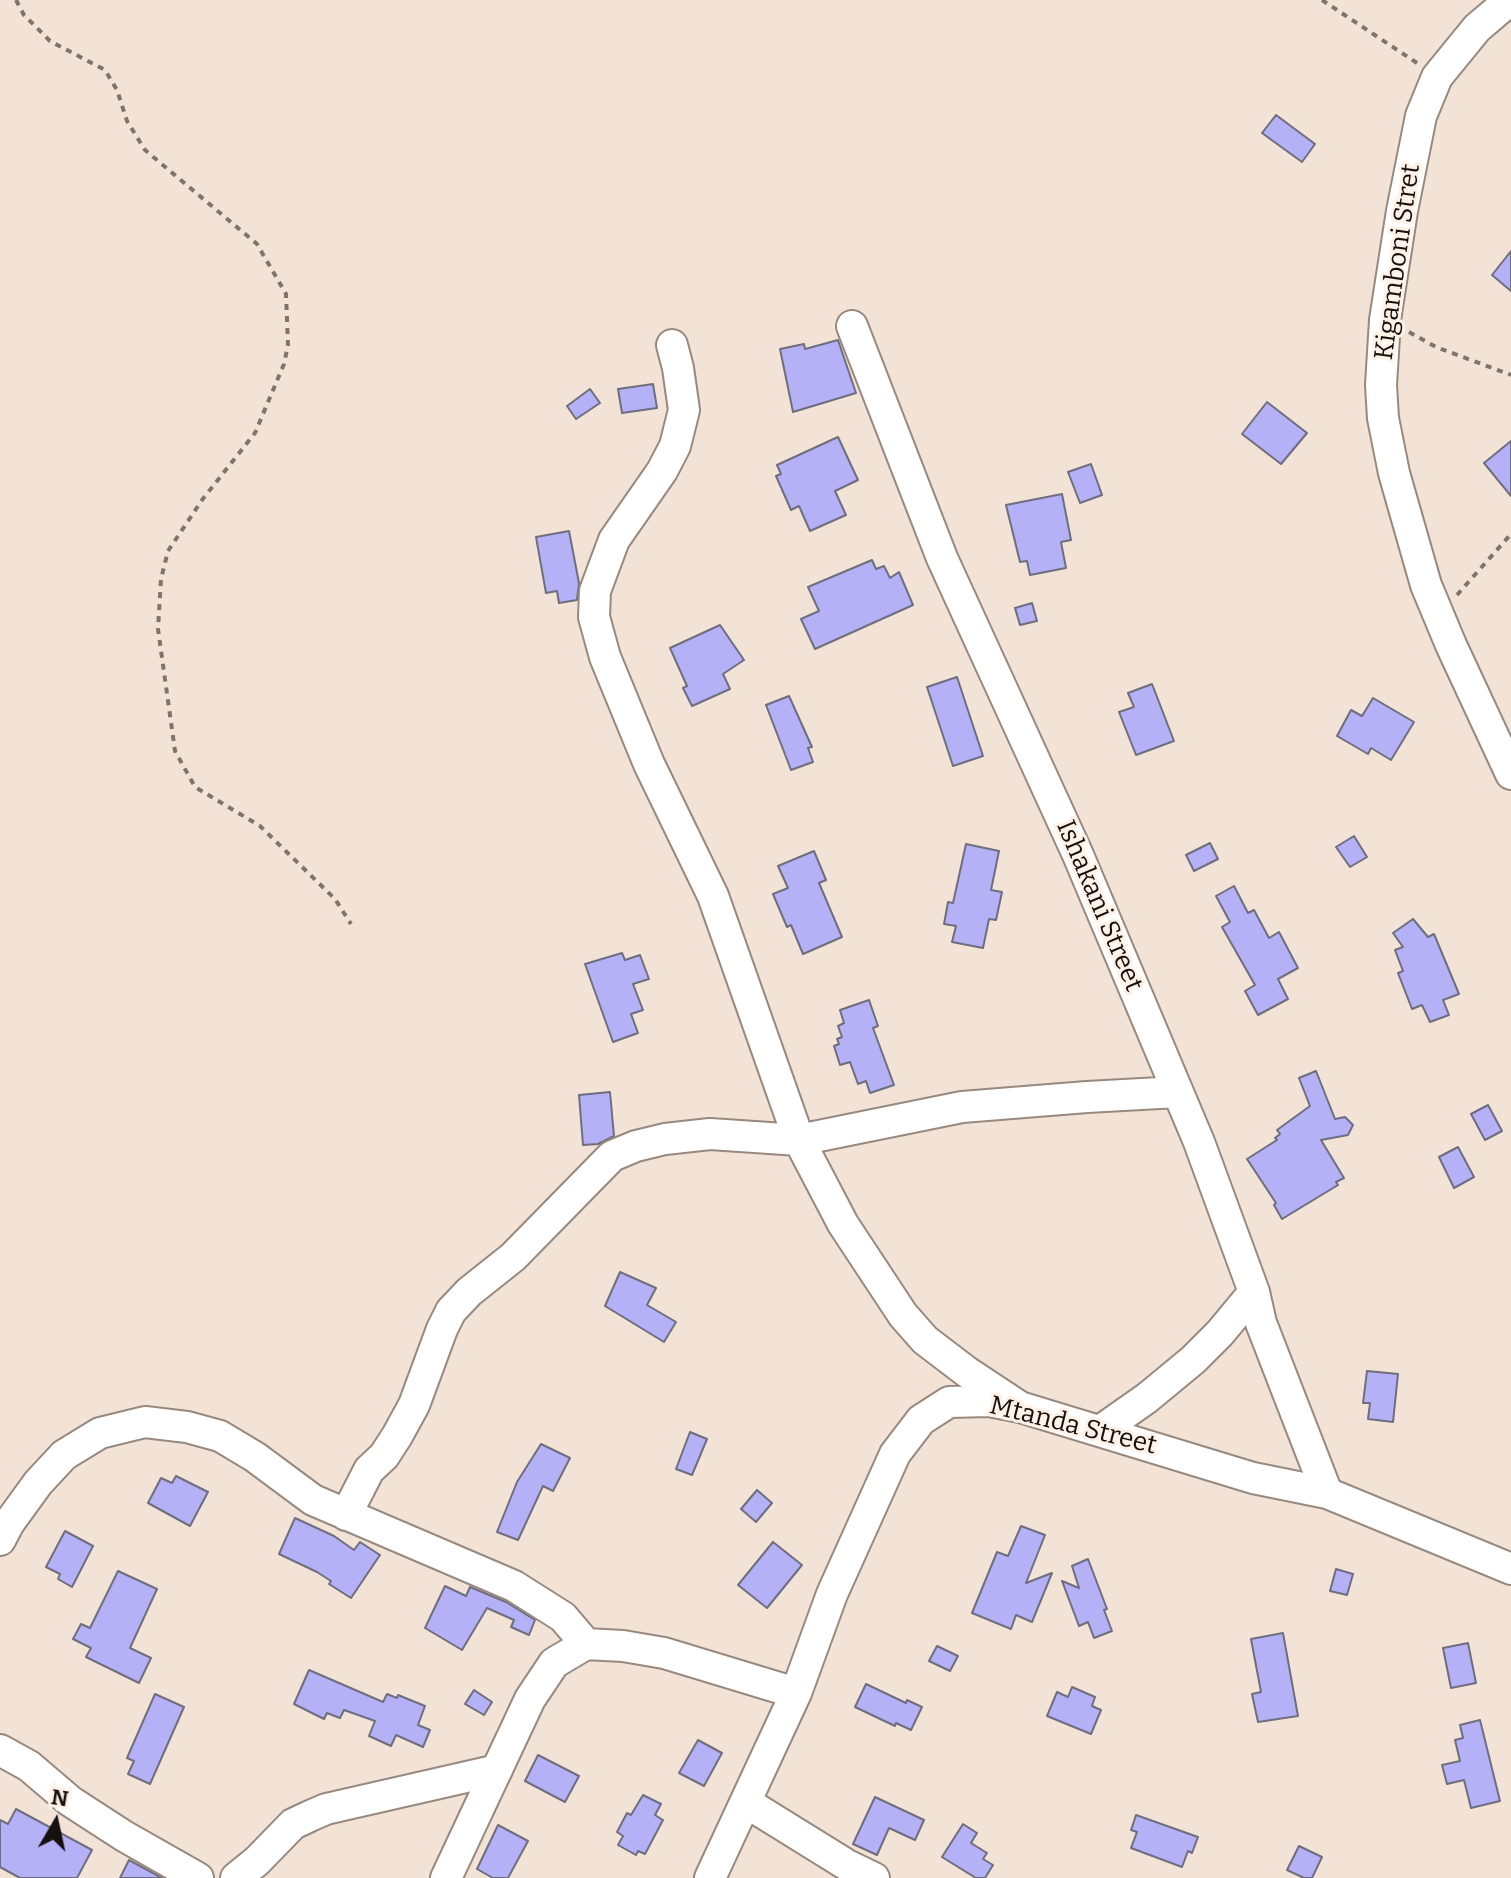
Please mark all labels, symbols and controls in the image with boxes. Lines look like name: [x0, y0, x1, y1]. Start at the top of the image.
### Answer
street label: Kigamboni Stret: [1369, 162, 1427, 362]
street label: Ishakani Street: [1049, 816, 1149, 996]
street label: Mtanda Street: [986, 1390, 1160, 1462]
north arrow: [16, 1782, 96, 1862]
text: N: [49, 1783, 70, 1812]

